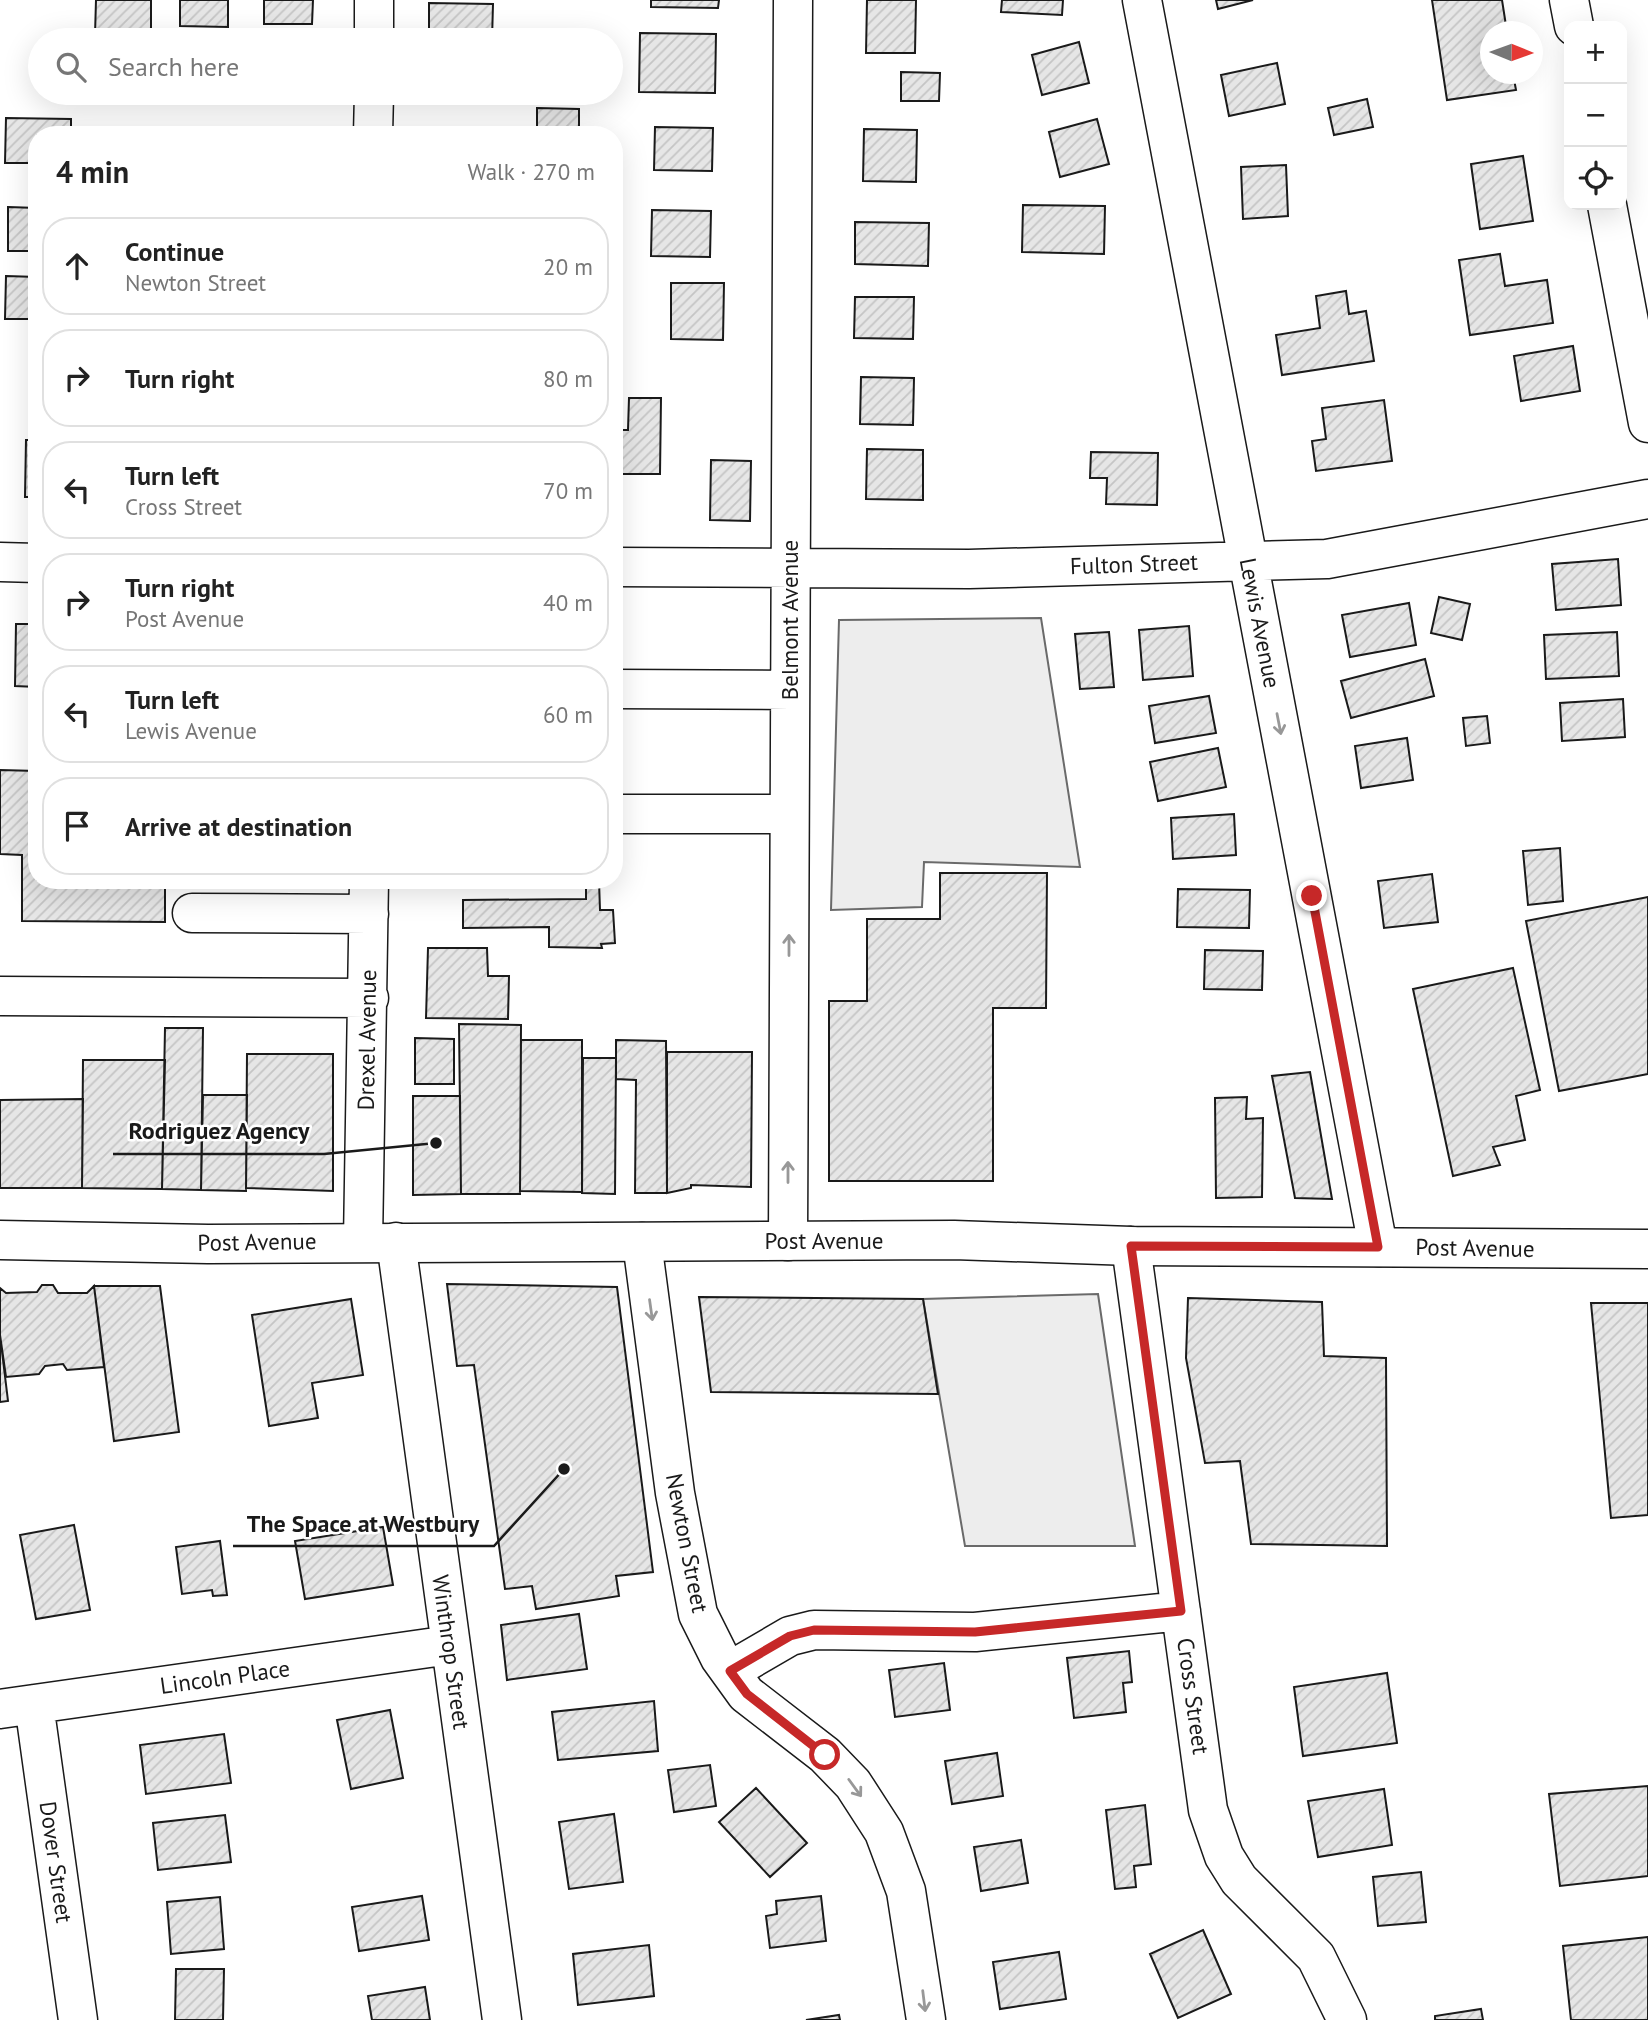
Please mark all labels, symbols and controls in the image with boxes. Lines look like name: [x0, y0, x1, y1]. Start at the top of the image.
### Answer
north arrow: [1480, 21, 1543, 84]
map controls: [1564, 21, 1627, 210]
button: +: [1564, 21, 1627, 84]
search box: [28, 28, 623, 105]
icon: search: [52, 48, 90, 86]
text: Search here: [108, 50, 239, 83]
button: −: [1564, 84, 1627, 147]
button: locate: [1564, 147, 1627, 210]
text: 4 min: [56, 152, 129, 191]
text: Walk · 270 m: [468, 157, 595, 186]
text: Continue: [125, 235, 224, 268]
icon: ahead: [58, 247, 96, 285]
text: 20 m: [543, 252, 593, 281]
text: Newton Street: [125, 268, 266, 297]
icon: right: [58, 359, 96, 397]
text: Turn right: [125, 362, 234, 395]
text: 80 m: [543, 364, 593, 393]
text: Turn left: [125, 459, 219, 492]
icon: left: [58, 471, 96, 509]
text: 70 m: [543, 476, 593, 505]
text: Cross Street: [125, 492, 242, 521]
street label: Belmont Avenue: [775, 540, 804, 700]
street label: Fulton Street: [1069, 547, 1199, 580]
street label: Lewis Avenue: [1234, 555, 1287, 690]
text: Turn right: [125, 571, 234, 604]
icon: right: [58, 583, 96, 621]
text: 40 m: [543, 588, 593, 617]
text: Post Avenue: [125, 604, 244, 633]
text: Turn left: [125, 683, 219, 716]
icon: left: [58, 695, 96, 733]
text: 60 m: [543, 700, 593, 729]
one-way arrow: [1273, 712, 1286, 735]
text: Lewis Avenue: [125, 716, 257, 745]
icon: arrive: [58, 807, 96, 845]
text: Arrive at destination: [125, 810, 352, 843]
route end: [1296, 880, 1327, 911]
one-way arrow: [782, 934, 796, 957]
street label: Drexel Avenue: [351, 969, 382, 1111]
callout: Rodriguez Agency: [113, 1109, 324, 1154]
text: Rodriguez Agency: [129, 1115, 310, 1146]
one-way arrow: [781, 1161, 795, 1184]
street label: Post Avenue: [197, 1226, 317, 1257]
street label: Post Avenue: [764, 1226, 884, 1255]
street label: Post Avenue: [1415, 1232, 1535, 1263]
one-way arrow: [644, 1298, 657, 1320]
street label: Newton Street: [660, 1471, 715, 1615]
callout: The Space at Westbury: [233, 1501, 494, 1546]
text: The Space at Westbury: [247, 1508, 480, 1539]
street label: Winthrop Street: [426, 1573, 477, 1731]
street label: Cross Street: [1171, 1636, 1216, 1756]
street label: Lincoln Place: [158, 1653, 292, 1700]
route start: [809, 1739, 840, 1770]
one-way arrow: [847, 1778, 862, 1796]
street label: Dover Street: [34, 1799, 79, 1925]
one-way arrow: [917, 1989, 930, 2012]

